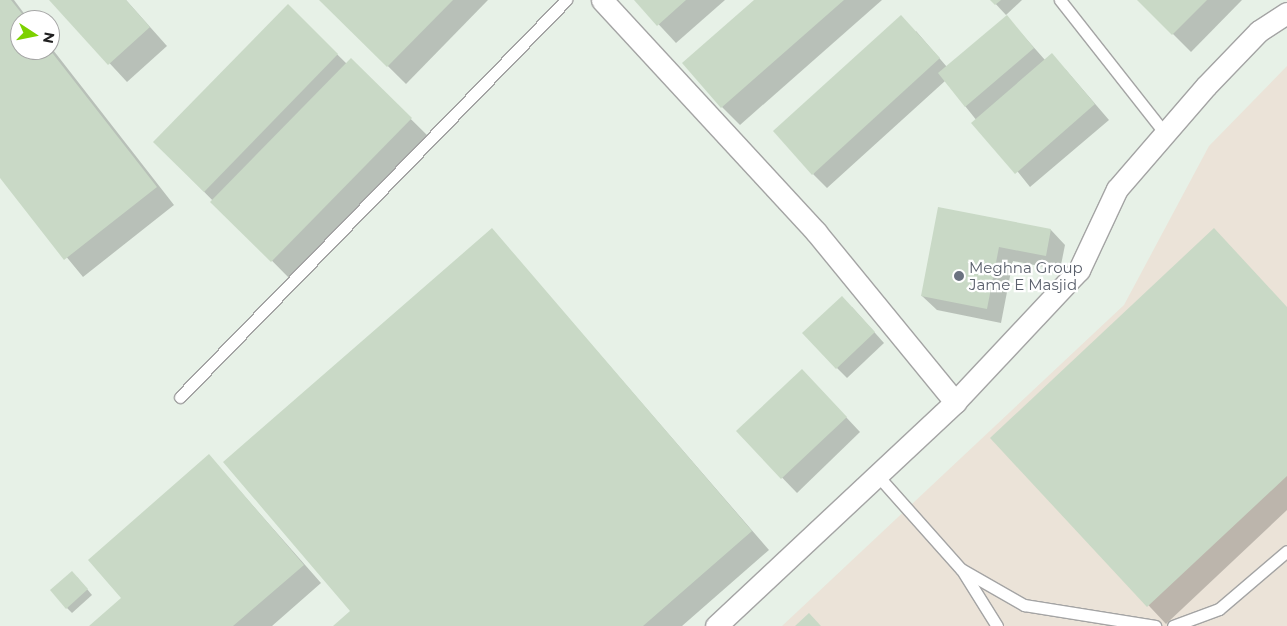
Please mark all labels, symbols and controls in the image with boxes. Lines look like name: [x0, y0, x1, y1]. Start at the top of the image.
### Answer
north arrow: [10, 10, 60, 60]
text: N: [39, 30, 59, 45]
place label: Meghna Group Jame E Masjid: [969, 258, 1083, 293]
marker: Meghna Group Jame E Masjid: [953, 270, 965, 282]

